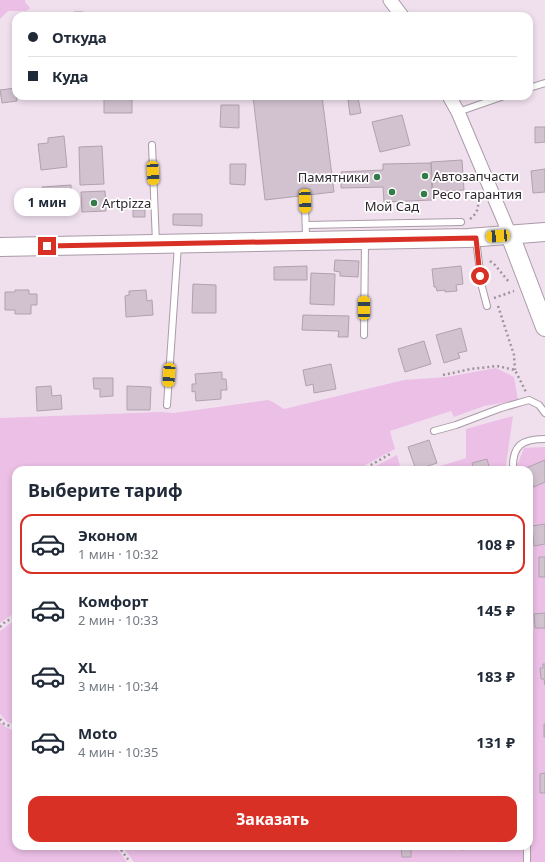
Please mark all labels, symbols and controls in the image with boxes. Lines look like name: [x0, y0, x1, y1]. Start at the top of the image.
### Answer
text: Откуда: [52, 27, 107, 47]
text: Куда: [52, 66, 89, 86]
car: [146, 161, 160, 185]
place label: Автозапчасти: [433, 167, 519, 185]
place label: Памятники: [298, 168, 369, 186]
marker: Автозапчасти: [420, 171, 430, 181]
marker: Памятники: [372, 172, 382, 182]
place label: Ресо гарантия: [432, 185, 522, 203]
marker: Мой Сад: [387, 187, 397, 197]
callout: 1 мин: [14, 188, 80, 216]
car: [299, 189, 311, 213]
marker: Ресо гарантия: [419, 189, 429, 199]
text: 1 мин: [28, 193, 67, 211]
place label: Artpizza: [102, 194, 151, 212]
place label: Мой Сад: [365, 197, 419, 215]
marker: Artpizza: [89, 198, 99, 208]
car: [486, 229, 510, 243]
route end: [38, 237, 56, 255]
route start: [471, 267, 489, 285]
car: [358, 296, 370, 320]
car: [162, 363, 176, 387]
text: Выберите тариф: [28, 478, 183, 502]
text: Эконом: [78, 525, 138, 545]
icon: car: [30, 526, 66, 562]
text: 108 ₽: [476, 534, 515, 554]
text: 1 мин · 10:32: [78, 545, 158, 563]
text: Комфорт: [78, 591, 148, 611]
icon: car: [30, 592, 66, 628]
text: 145 ₽: [476, 600, 515, 620]
text: 2 мин · 10:33: [78, 611, 158, 629]
text: XL: [78, 657, 96, 677]
icon: car: [30, 658, 66, 694]
text: 183 ₽: [476, 666, 515, 686]
text: 3 мин · 10:34: [78, 677, 158, 695]
text: Moto: [78, 723, 117, 743]
icon: car: [30, 724, 66, 760]
text: 131 ₽: [476, 732, 515, 752]
text: 4 мин · 10:35: [78, 743, 158, 761]
button: Заказать: [28, 796, 517, 842]

